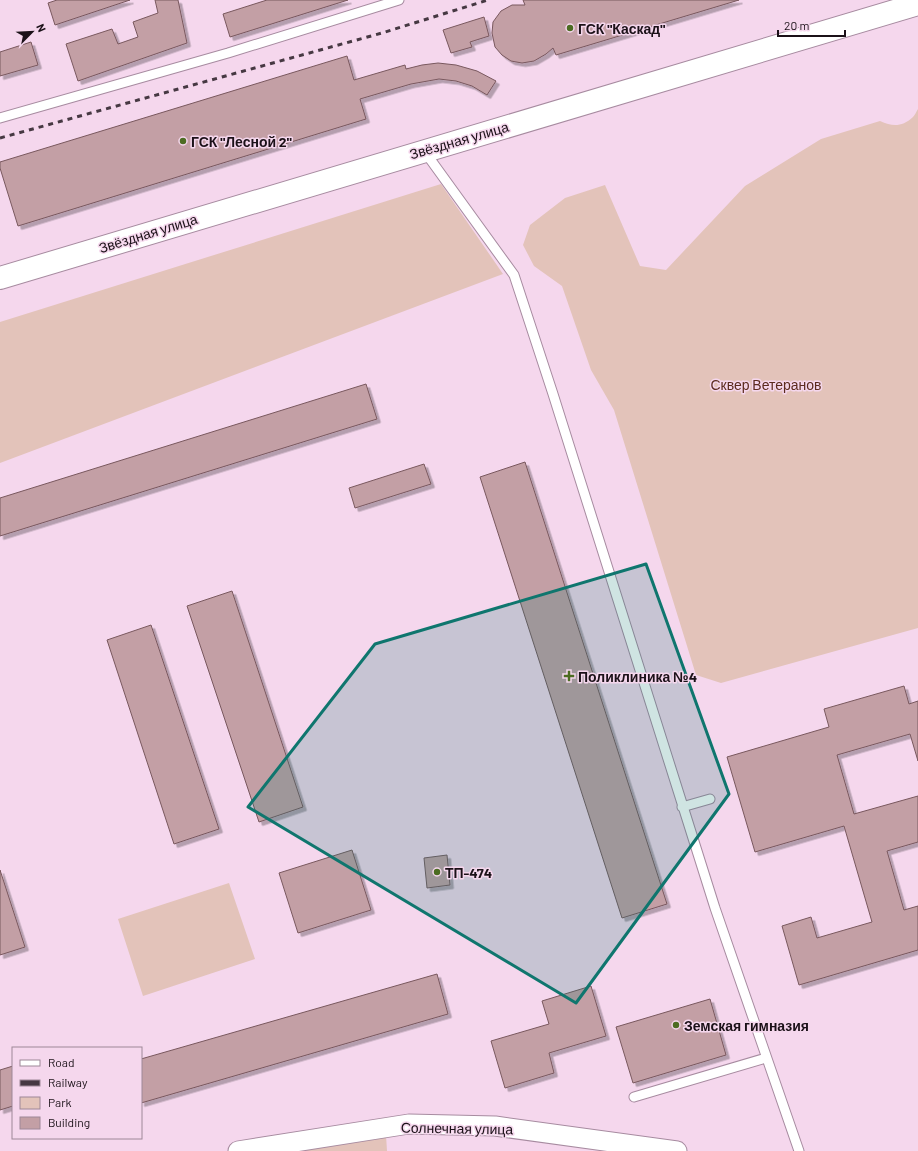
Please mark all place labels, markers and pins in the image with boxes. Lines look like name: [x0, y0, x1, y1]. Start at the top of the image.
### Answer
place label: ГСК "Каскад": [578, 20, 665, 37]
marker: ГСК "Каскад": [565, 23, 575, 33]
place label: ГСК "Лесной 2": [191, 133, 292, 150]
marker: ГСК "Лесной 2": [178, 136, 188, 146]
place label: Поликлиника №4: [578, 668, 697, 685]
marker: Поликлиника №4: [563, 670, 575, 682]
place label: ТП-474: [445, 864, 492, 881]
marker: ТП-474: [432, 867, 442, 877]
place label: Земская гимназия: [684, 1017, 809, 1034]
marker: Земская гимназия: [671, 1020, 681, 1030]

